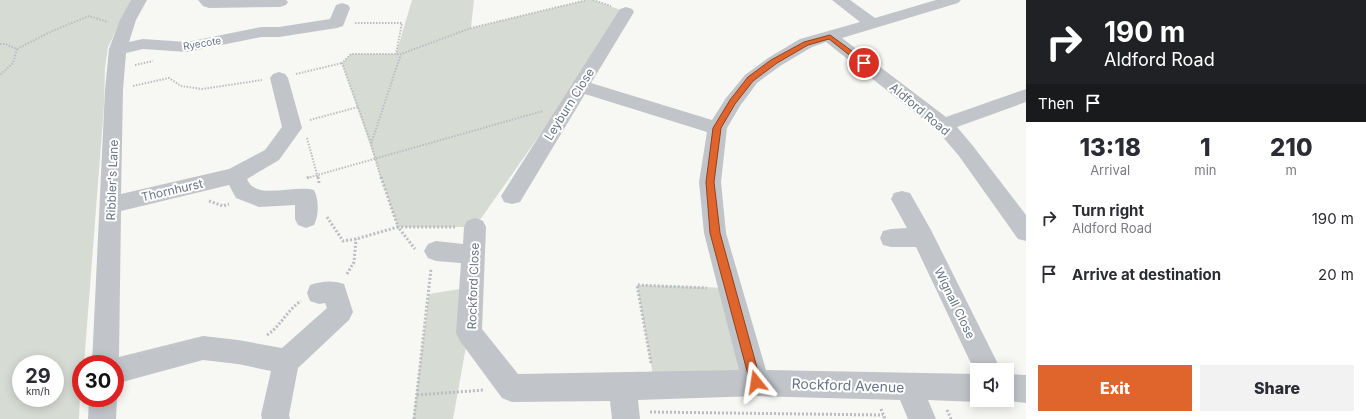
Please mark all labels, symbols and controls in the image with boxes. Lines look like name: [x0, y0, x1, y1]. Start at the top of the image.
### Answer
text: 190 m: [1104, 15, 1185, 49]
icon: right: [1038, 16, 1090, 68]
street label: Ryecote: [182, 34, 222, 52]
pin: [847, 46, 881, 80]
text: Aldford Road: [1104, 49, 1215, 70]
icon: arrive: [853, 52, 875, 74]
street label: Leyburn Close: [541, 65, 597, 143]
street label: Aldford Road: [887, 80, 953, 138]
icon: arrive: [1082, 92, 1104, 114]
text: Then: [1038, 94, 1074, 113]
text: 13:18: [1079, 133, 1141, 162]
text: 1: [1200, 133, 1211, 162]
text: 210: [1270, 133, 1313, 162]
street label: Ribbler's Lane: [103, 139, 121, 221]
text: Arrival: [1090, 162, 1130, 178]
text: min: [1194, 162, 1217, 178]
text: m: [1286, 162, 1297, 178]
street label: Thornhurst: [140, 176, 204, 204]
text: Turn right: [1072, 201, 1144, 220]
icon: right: [1038, 207, 1060, 229]
text: 190 m: [1312, 209, 1354, 228]
text: Aldford Road: [1072, 220, 1152, 236]
street label: Rockford Close: [464, 242, 482, 330]
icon: arrive: [1038, 263, 1060, 285]
street label: Wignall Close: [931, 265, 979, 341]
text: Arrive at destination: [1072, 265, 1221, 284]
text: 20 m: [1318, 265, 1354, 284]
speed limit sign: 30: [72, 355, 124, 407]
position arrow: [735, 361, 777, 403]
map controls: [970, 363, 1014, 407]
button: sound: [970, 363, 1014, 407]
text: 29: [25, 364, 51, 388]
button: Exit: [1038, 365, 1192, 411]
button: Share: [1200, 365, 1354, 411]
street label: Rockford Avenue: [791, 375, 905, 395]
text: km/h: [26, 385, 50, 397]

